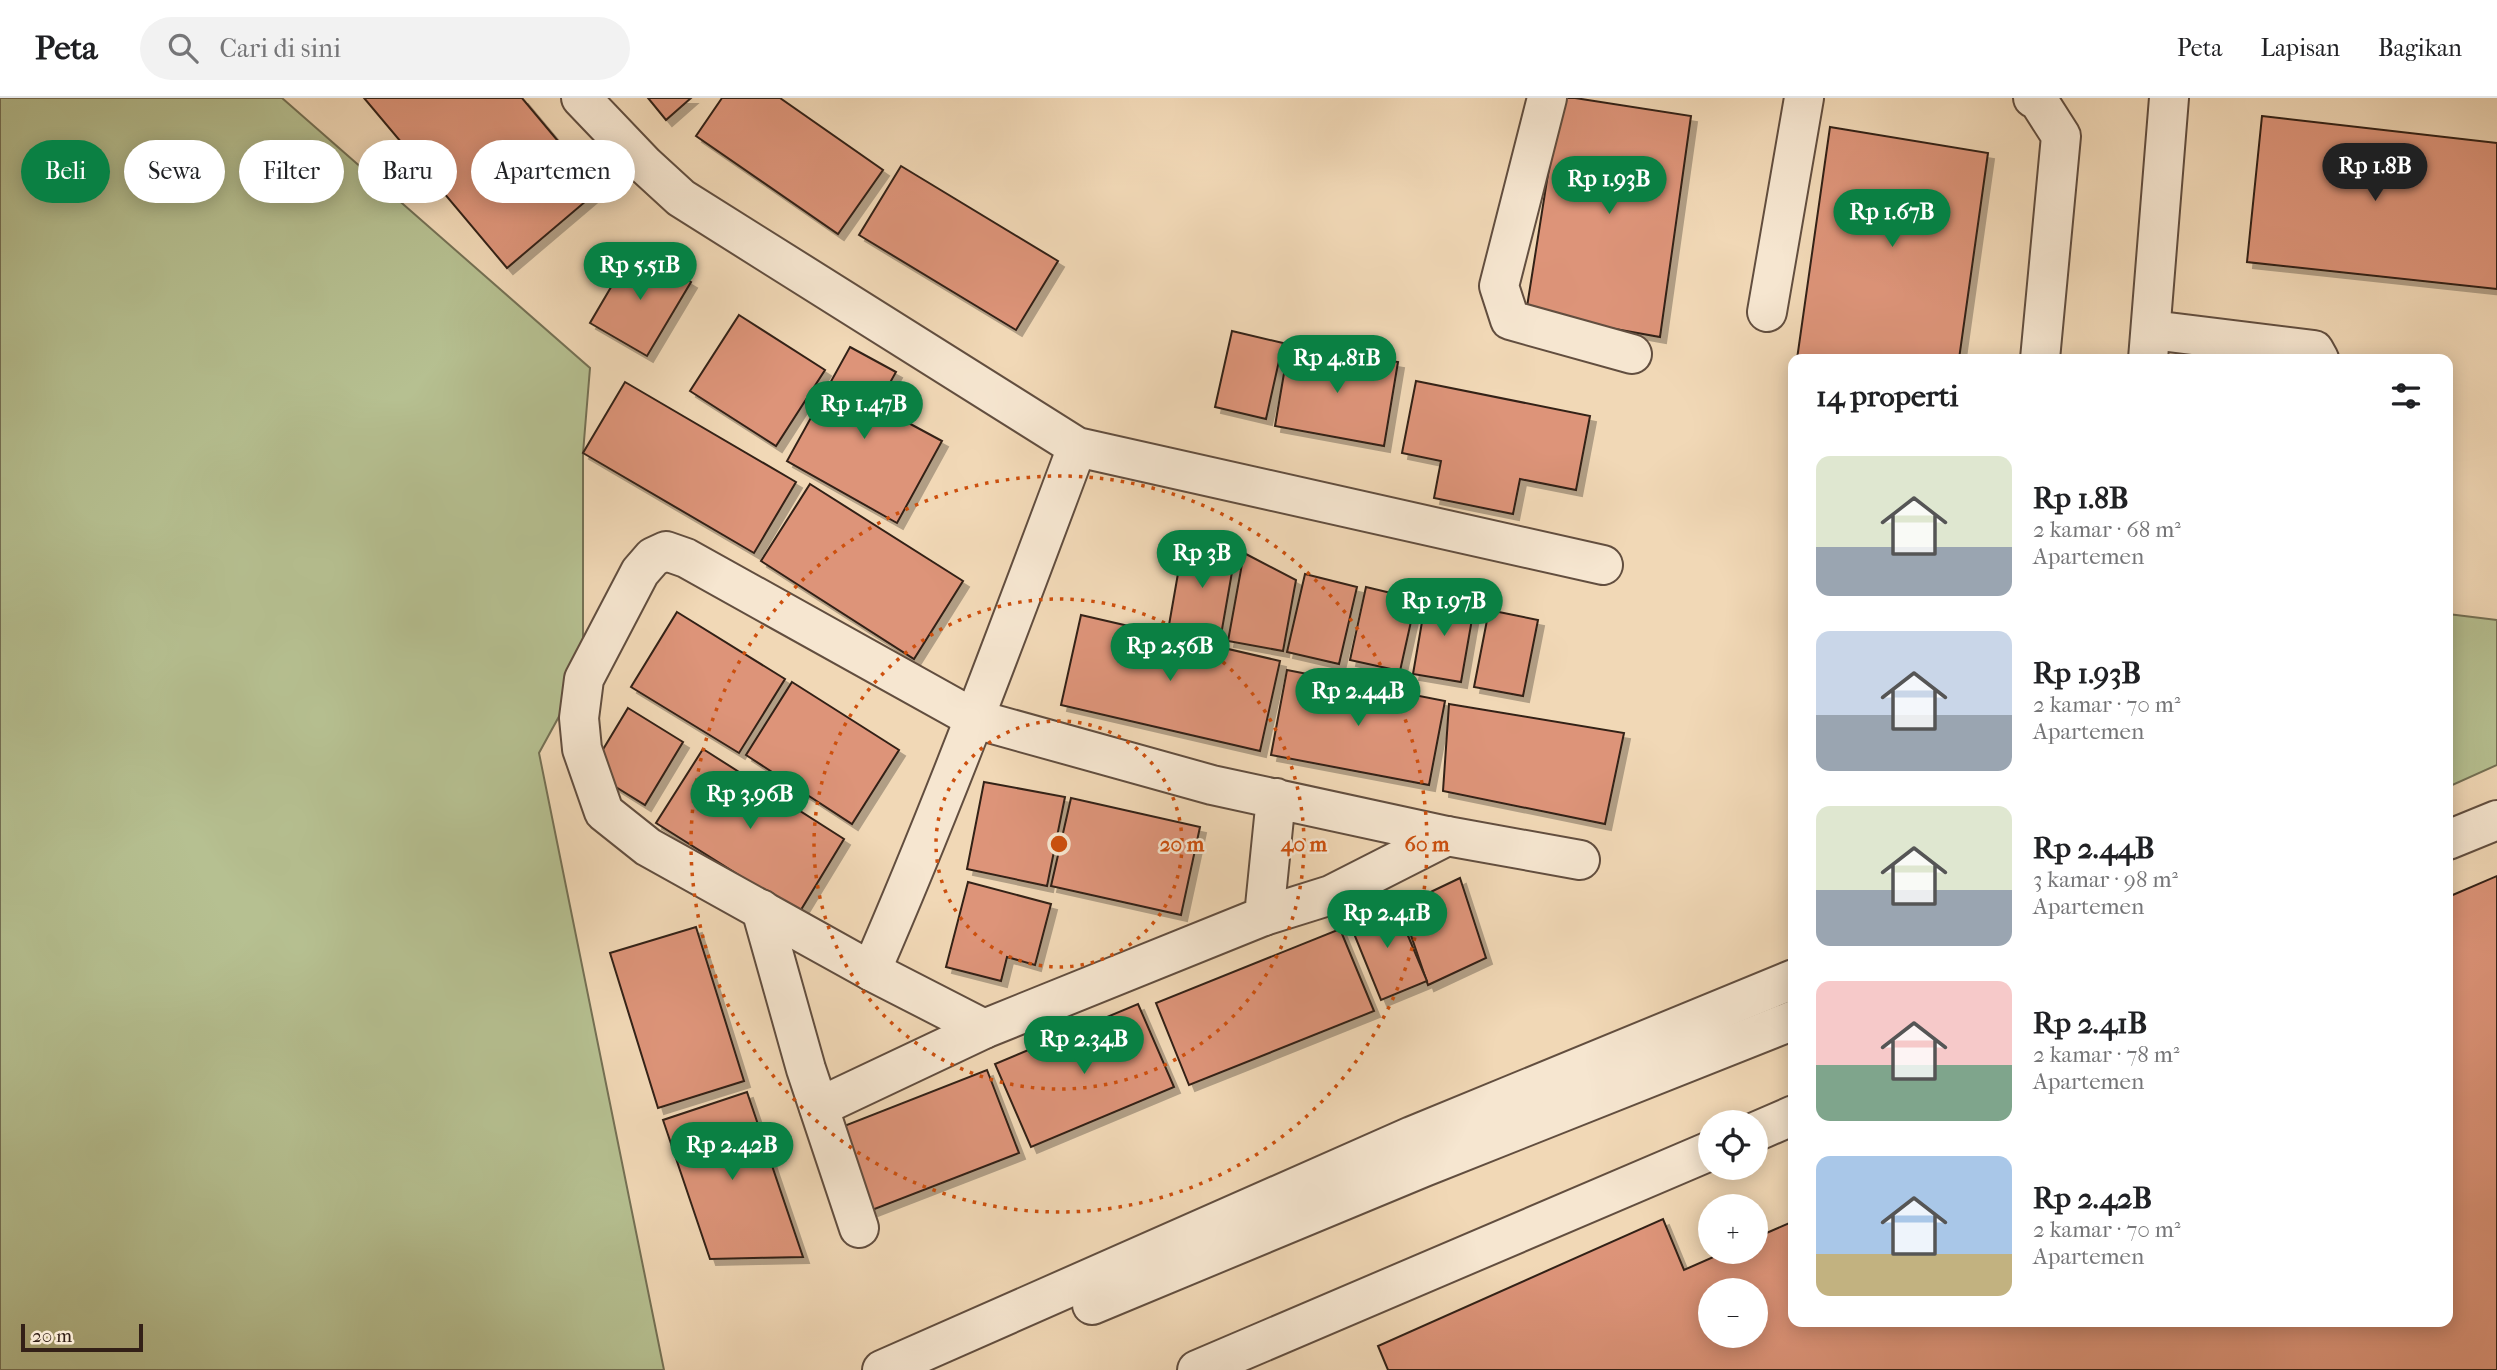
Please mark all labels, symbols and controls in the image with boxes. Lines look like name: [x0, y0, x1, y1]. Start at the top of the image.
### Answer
search box: [140, 17, 630, 80]
text: Peta: [35, 29, 98, 68]
icon: search: [164, 29, 202, 67]
text: Cari di sini: [220, 33, 341, 64]
text: Peta: [2177, 34, 2222, 62]
text: Lapisan: [2260, 34, 2340, 62]
text: Bagikan: [2378, 34, 2462, 62]
chip: Beli: [21, 140, 110, 203]
chip: Sewa: [124, 140, 225, 203]
chip: Filter: [239, 140, 344, 203]
chip: Baru: [358, 140, 457, 203]
chip: Apartemen: [471, 140, 635, 203]
pin: Rp 1.8B: [2310, 144, 2440, 203]
text: Rp 1.8B: [2338, 152, 2412, 179]
pin: Rp 1.93B: [1537, 156, 1681, 216]
text: Rp 1.93B: [1568, 165, 1650, 192]
pin: Rp 1.67B: [1820, 190, 1964, 249]
text: Rp 1.67B: [1849, 198, 1935, 225]
pin: Rp 5.51B: [568, 242, 712, 302]
text: Rp 5.51B: [600, 251, 680, 278]
pin: Rp 4.81B: [1265, 336, 1409, 395]
text: Rp 4.81B: [1293, 344, 1381, 371]
icon: filters: [2387, 377, 2425, 415]
text: 14 properti: [1816, 379, 1958, 414]
pin: Rp 1.47B: [792, 382, 936, 441]
text: Rp 1.47B: [821, 390, 907, 417]
text: Rp 1.8B: [2033, 481, 2129, 516]
icon: home: [1872, 484, 1956, 568]
text: 2 kamar · 68 m²: [2033, 516, 2181, 543]
pin: Rp 3B: [1153, 531, 1251, 590]
text: Rp 3B: [1173, 539, 1231, 566]
text: Apartemen: [2033, 543, 2144, 570]
pin: Rp 1.97B: [1372, 578, 1516, 638]
text: Rp 1.97B: [1402, 587, 1486, 614]
pin: Rp 2.56B: [1098, 624, 1242, 683]
text: Rp 2.56B: [1127, 632, 1213, 659]
text: Rp 1.93B: [2033, 656, 2141, 691]
icon: home: [1872, 659, 1956, 743]
pin: Rp 2.44B: [1286, 668, 1430, 728]
text: Rp 2.44B: [1311, 677, 1405, 704]
text: 2 kamar · 70 m²: [2033, 691, 2180, 718]
text: Apartemen: [2033, 718, 2144, 745]
pin: Rp 3.96B: [678, 772, 822, 831]
text: Rp 3.96B: [706, 780, 794, 807]
text: Rp 2.44B: [2033, 831, 2155, 866]
centre of rings: [1047, 832, 1071, 856]
text: 20 m: [1160, 832, 1205, 856]
text: 40 m: [1280, 832, 1328, 857]
text: 60 m: [1405, 832, 1450, 856]
icon: home: [1872, 834, 1956, 918]
text: 3 kamar · 98 m²: [2033, 866, 2178, 893]
pin: Rp 2.41B: [1315, 890, 1459, 950]
text: Apartemen: [2033, 893, 2144, 920]
text: Rp 2.41B: [1343, 899, 1431, 926]
text: Rp 2.41B: [2033, 1006, 2147, 1041]
icon: home: [1872, 1009, 1956, 1093]
pin: Rp 2.34B: [1012, 1016, 1156, 1076]
text: Rp 2.34B: [1040, 1025, 1128, 1052]
text: 2 kamar · 78 m²: [2033, 1041, 2179, 1068]
text: Apartemen: [2033, 1068, 2144, 1095]
map controls: [1698, 1110, 1768, 1348]
button: locate: [1698, 1110, 1768, 1180]
pin: Rp 2.42B: [660, 1122, 804, 1182]
text: Rp 2.42B: [686, 1131, 778, 1158]
text: Rp 2.42B: [2033, 1181, 2152, 1216]
icon: home: [1872, 1184, 1956, 1268]
button: +: [1698, 1194, 1768, 1264]
text: 2 kamar · 70 m²: [2033, 1216, 2180, 1243]
text: Apartemen: [2033, 1243, 2144, 1270]
button: −: [1698, 1278, 1768, 1348]
scale bar: [21, 1321, 144, 1353]
text: 20 m: [32, 1325, 72, 1347]

